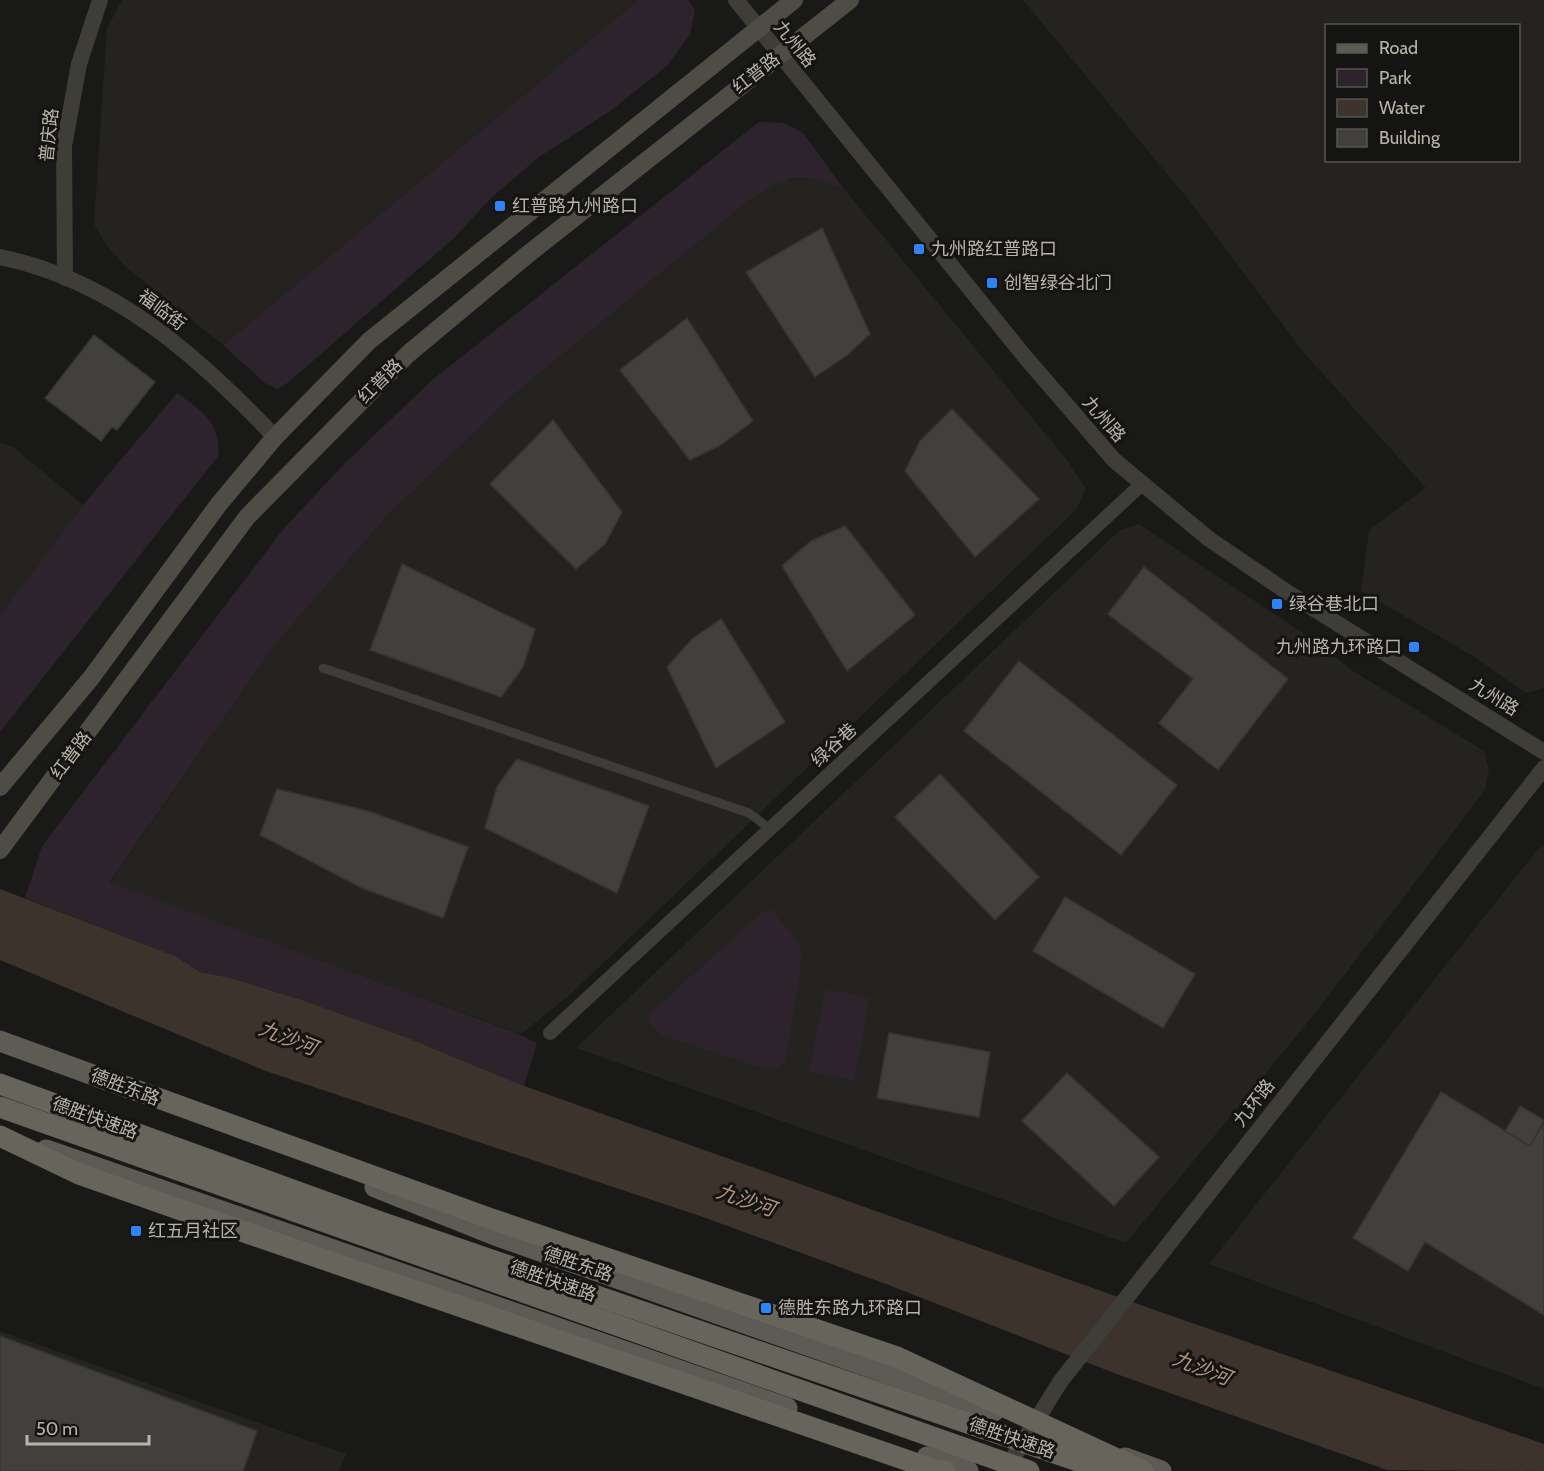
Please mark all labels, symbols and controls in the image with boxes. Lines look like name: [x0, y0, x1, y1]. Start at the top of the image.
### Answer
street label: 九州路: [769, 16, 821, 72]
legend: [1325, 24, 1520, 162]
text: Road: [1379, 37, 1418, 59]
street label: 红普路: [728, 48, 784, 98]
text: Park: [1379, 67, 1412, 89]
text: Water: [1379, 97, 1425, 119]
street label: 普庆路: [35, 107, 63, 163]
text: Building: [1379, 127, 1441, 149]
place label: 红普路九州路口: [512, 195, 638, 217]
marker: 红普路九州路口: [493, 199, 507, 213]
place label: 九州路红普路口: [931, 238, 1057, 260]
marker: 九州路红普路口: [912, 242, 926, 256]
place label: 创智绿谷北门: [1004, 272, 1112, 294]
marker: 创智绿谷北门: [985, 276, 999, 290]
street label: 福临街: [134, 285, 190, 335]
street label: 红普路: [353, 354, 407, 408]
street label: 九州路: [1078, 391, 1130, 447]
place label: 绿谷巷北口: [1289, 593, 1379, 615]
marker: 绿谷巷北口: [1270, 597, 1284, 611]
place label: 九州路九环路口: [1276, 636, 1402, 658]
marker: 九州路九环路口: [1407, 640, 1421, 654]
street label: 九州路: [1465, 673, 1523, 721]
street label: 绿谷巷: [807, 719, 861, 771]
street label: 红普路: [46, 727, 96, 783]
water label: 九沙河: [256, 1016, 324, 1061]
street label: 德胜东路: [87, 1064, 163, 1110]
street label: 九环路: [1229, 1075, 1279, 1131]
street label: 德胜快速路: [49, 1092, 141, 1144]
water label: 九沙河: [714, 1179, 782, 1222]
place label: 红五月社区: [148, 1220, 238, 1242]
marker: 红五月社区: [129, 1224, 143, 1238]
street label: 德胜东路: [540, 1242, 616, 1286]
street label: 德胜快速路: [507, 1256, 599, 1306]
place label: 德胜东路九环路口: [778, 1297, 922, 1319]
marker: 德胜东路九环路口: [759, 1301, 773, 1315]
water label: 九沙河: [1170, 1346, 1238, 1391]
scale bar: [27, 1408, 148, 1446]
street label: 德胜快速路: [966, 1413, 1058, 1463]
text: 50 m: [36, 1418, 78, 1440]

